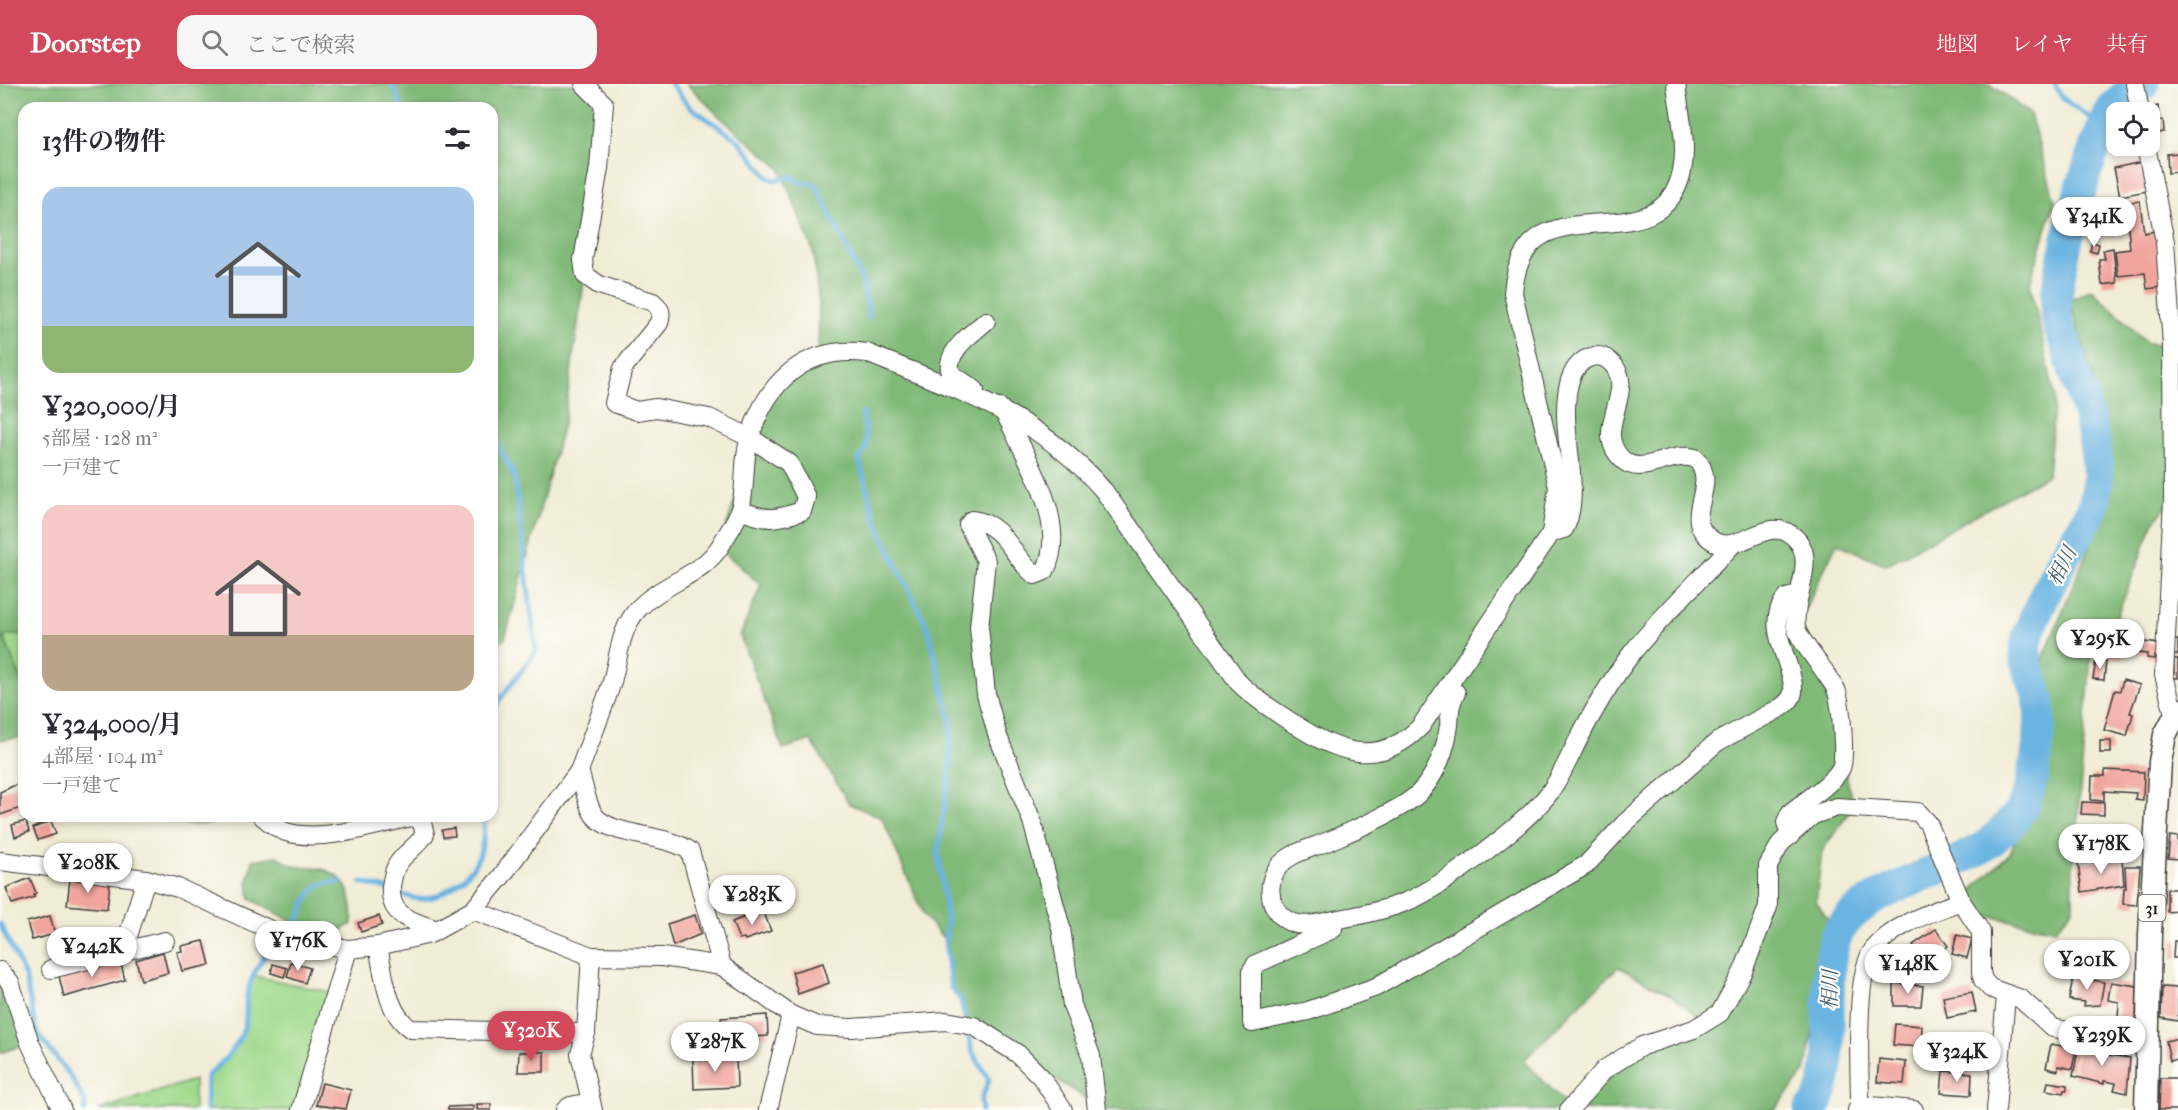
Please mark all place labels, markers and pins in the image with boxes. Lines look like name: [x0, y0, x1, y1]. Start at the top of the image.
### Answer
pin: ¥341K: [2052, 197, 2136, 248]
pin: ¥295K: [2058, 619, 2142, 670]
pin: ¥178K: [2059, 824, 2143, 875]
pin: ¥208K: [46, 843, 130, 894]
pin: ¥283K: [710, 875, 794, 926]
pin: ¥176K: [256, 921, 340, 972]
pin: ¥242K: [50, 927, 134, 978]
pin: ¥201K: [2045, 940, 2129, 991]
pin: ¥148K: [1866, 944, 1950, 995]
pin: ¥320K: [489, 1011, 573, 1062]
pin: ¥239K: [2060, 1016, 2144, 1067]
pin: ¥287K: [673, 1022, 757, 1073]
pin: ¥324K: [1915, 1032, 1999, 1083]

